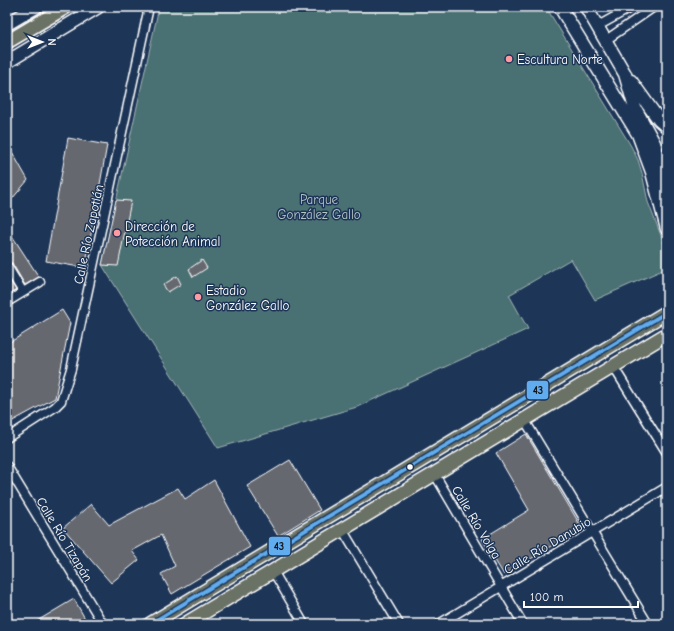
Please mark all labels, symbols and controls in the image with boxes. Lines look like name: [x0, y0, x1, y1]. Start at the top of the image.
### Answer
north arrow: [22, 22, 62, 62]
text: N: [45, 38, 58, 46]
place label: Escultura Norte: [517, 52, 603, 67]
marker: Escultura Norte: [504, 54, 514, 64]
street label: Calle Río Zapotlán: [71, 183, 106, 285]
park label: Parque González Gallo: [277, 192, 361, 222]
place label: Dirección de Potección Animal: [125, 219, 220, 249]
marker: Dirección de Potección Animal: [112, 228, 122, 238]
place label: Estadio González Gallo: [206, 283, 289, 313]
marker: Estadio González Gallo: [193, 292, 203, 302]
line badge: 43: [526, 380, 549, 400]
text: 43: [533, 384, 543, 397]
unlabelled marker: [405, 462, 415, 472]
street label: Calle Río Volga: [449, 483, 504, 562]
street label: Calle Río Tizapán: [33, 494, 96, 584]
street label: Calle Río Danubio: [501, 514, 594, 577]
line badge: 43: [268, 536, 291, 556]
text: 43: [274, 540, 284, 553]
scale bar: [524, 583, 638, 609]
text: 100 m: [530, 590, 563, 604]

